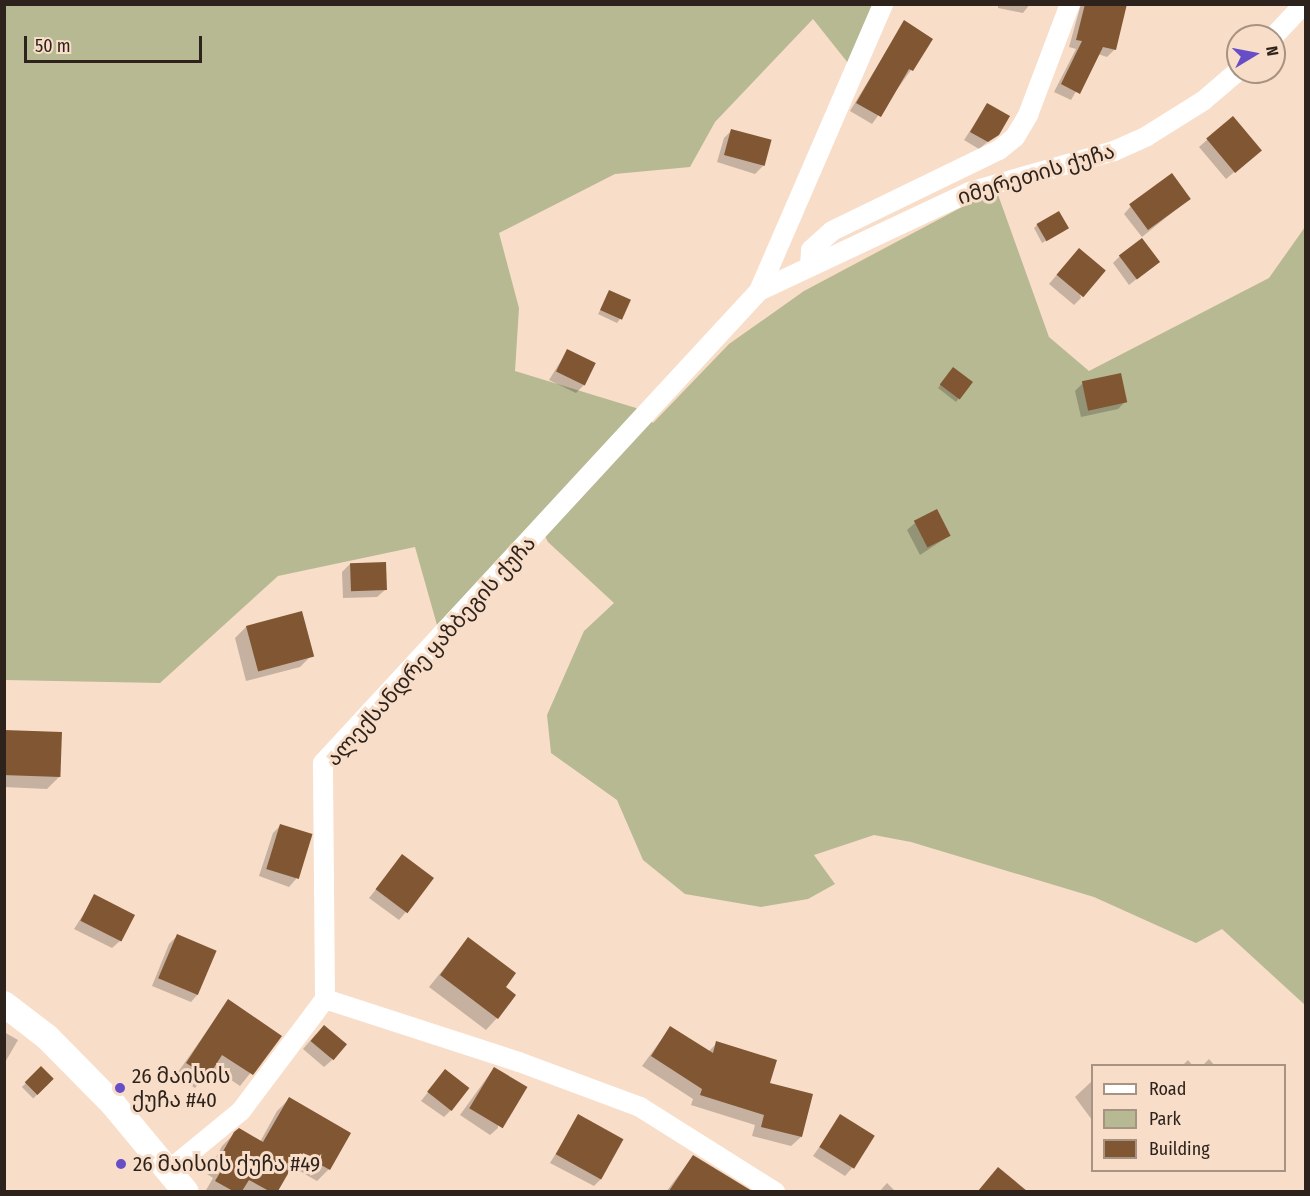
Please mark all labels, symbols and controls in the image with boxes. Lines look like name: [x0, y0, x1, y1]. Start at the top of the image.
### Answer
scale bar: [27, 24, 206, 62]
north arrow: [1226, 24, 1286, 84]
text: 50 m: [35, 35, 71, 57]
text: N: [1262, 45, 1282, 58]
street label: იმერეთის ქუჩა: [954, 138, 1118, 210]
street label: ალექსანდრე ყაზბეგის ქუჩა: [321, 531, 541, 771]
place label: 26 მაისის ქუჩა #40: [132, 1063, 230, 1113]
legend: [1091, 1064, 1286, 1172]
text: Road: [1149, 1078, 1186, 1100]
marker: 26 მაისის ქუჩა #40: [113, 1081, 127, 1095]
text: Park: [1149, 1108, 1181, 1130]
text: Building: [1149, 1138, 1210, 1160]
place label: 26 მაისის ქუჩა #49: [133, 1151, 320, 1177]
marker: 26 მაისის ქუჩა #49: [114, 1157, 128, 1171]

